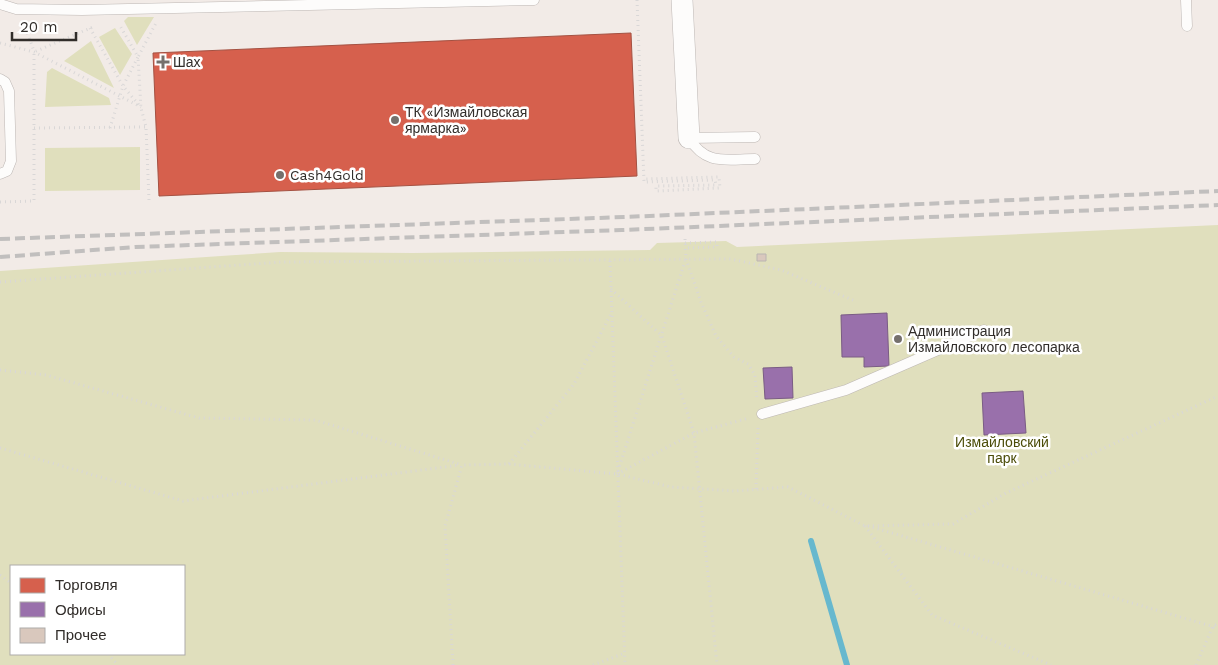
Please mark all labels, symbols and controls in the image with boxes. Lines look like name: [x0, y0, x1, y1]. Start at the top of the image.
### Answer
scale bar: [12, 10, 76, 42]
text: 20 m: [20, 18, 58, 36]
place label: Шах: [173, 54, 201, 70]
marker: Шах: [157, 56, 169, 68]
place label: ТК «Измайловская ярмарка»: [405, 104, 527, 136]
marker: ТК «Измайловская ярмарка»: [389, 114, 401, 126]
place label: Cash4Gold: [290, 167, 364, 183]
marker: Cash4Gold: [274, 169, 286, 181]
place label: Администрация Измайловского лесопарка: [908, 323, 1080, 355]
marker: Администрация Измайловского лесопарка: [892, 333, 904, 345]
park label: Измайловский парк: [955, 434, 1049, 466]
legend: [10, 565, 185, 655]
text: Торговля: [55, 576, 118, 594]
text: Офисы: [55, 601, 106, 619]
text: Прочее: [55, 626, 107, 644]

